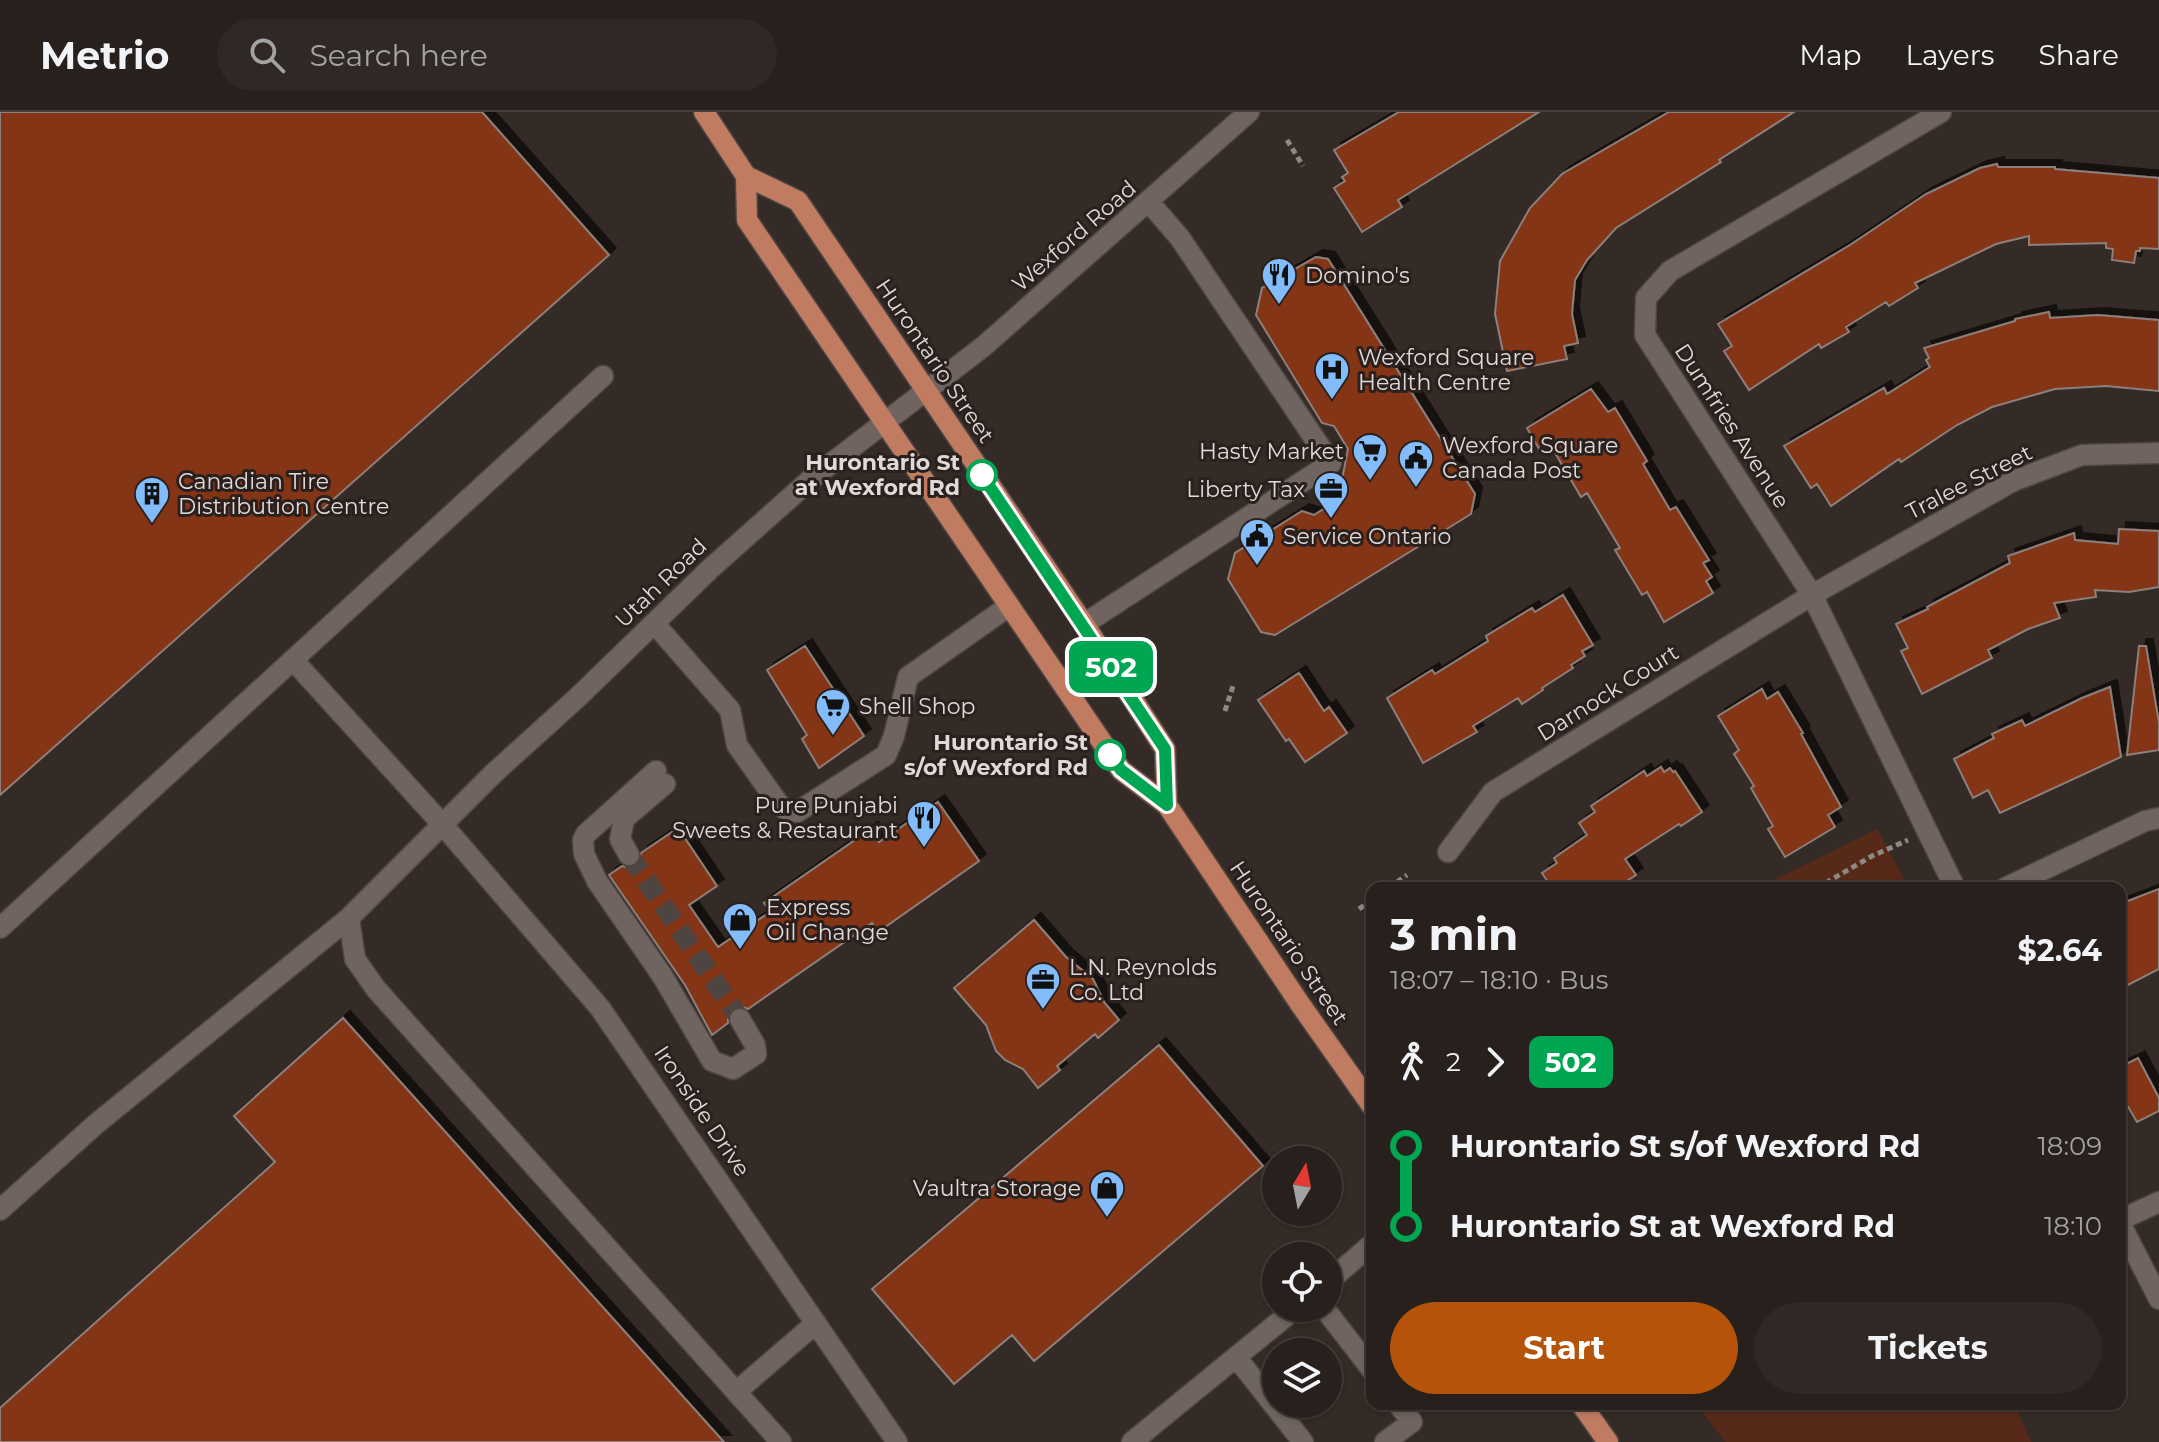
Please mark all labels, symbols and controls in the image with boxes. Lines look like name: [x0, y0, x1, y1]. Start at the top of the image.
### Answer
search box: [217, 19, 777, 91]
text: Metrio: [40, 32, 169, 79]
icon: search: [245, 33, 289, 77]
text: Search here: [309, 37, 488, 74]
text: Map: [1799, 38, 1862, 72]
text: Layers: [1906, 38, 1995, 72]
text: Share: [2039, 38, 2119, 72]
street label: Wexford Road: [1006, 175, 1142, 297]
restaurant icon: Domino's: [1260, 256, 1298, 306]
place label: Domino's: [1305, 262, 1410, 289]
street label: Hurontario Street: [870, 274, 1000, 448]
street label: Dumfries Avenue: [1669, 338, 1795, 514]
place label: Wexford Square Health Centre: [1358, 344, 1534, 396]
hospital icon: Wexford Square Health Centre: [1313, 351, 1351, 401]
supermarket icon: Hasty Market: [1351, 432, 1389, 482]
place label: Wexford Square Canada Post: [1442, 432, 1618, 484]
place label: Hasty Market: [1199, 438, 1344, 465]
public building icon: Wexford Square Canada Post: [1397, 439, 1435, 489]
street label: Tralee Street: [1901, 439, 2037, 525]
place label: Hurontario St at Wexford Rd: [795, 449, 960, 501]
marker: Hurontario St at Wexford Rd: [967, 460, 997, 490]
place label: Canadian Tire Distribution Centre: [178, 468, 389, 520]
office icon: Liberty Tax: [1312, 470, 1350, 520]
building icon: Canadian Tire Distribution Centre: [133, 475, 171, 525]
place label: Liberty Tax: [1186, 476, 1305, 503]
public building icon: Service Ontario: [1238, 517, 1276, 567]
place label: Service Ontario: [1283, 523, 1451, 550]
street label: Utah Road: [610, 533, 712, 633]
street label: Darnock Court: [1532, 639, 1684, 747]
line badge: 502: [1065, 641, 1157, 693]
text: 502: [1085, 650, 1137, 684]
supermarket icon: Shell Shop: [814, 687, 852, 737]
place label: Shell Shop: [859, 693, 975, 720]
place label: Hurontario St s/of Wexford Rd: [904, 729, 1088, 781]
marker: Hurontario St s/of Wexford Rd: [1095, 740, 1125, 770]
place label: Pure Punjabi Sweets & Restaurant: [672, 792, 898, 844]
restaurant icon: Pure Punjabi Sweets & Restaurant: [905, 799, 943, 849]
street label: Hurontario Street: [1224, 856, 1354, 1030]
place label: Express Oil Change: [766, 894, 889, 946]
shop icon: Express Oil Change: [721, 901, 759, 951]
text: 3 min: [1390, 907, 1518, 961]
text: $2.64: [2018, 932, 2102, 969]
place label: L.N. Reynolds Co. Ltd: [1069, 954, 1217, 1006]
office icon: L.N. Reynolds Co. Ltd: [1024, 961, 1062, 1011]
text: 18:07 – 18:10 · Bus: [1390, 964, 1608, 996]
street label: Ironside Drive: [648, 1040, 756, 1182]
icon: walk: [1390, 1040, 1434, 1084]
icon: forward: [1473, 1040, 1517, 1084]
text: 502: [1545, 1045, 1597, 1079]
text: 2: [1446, 1046, 1461, 1078]
text: Hurontario St s/of Wexford Rd: [1450, 1128, 1920, 1165]
text: 18:09: [2037, 1130, 2102, 1162]
north arrow: [1262, 1146, 1342, 1226]
map controls: [1262, 1146, 1342, 1418]
shop icon: Vaultra Storage: [1088, 1169, 1126, 1219]
place label: Vaultra Storage: [913, 1175, 1081, 1202]
text: Hurontario St at Wexford Rd: [1450, 1208, 1895, 1245]
text: 18:10: [2044, 1210, 2102, 1242]
button: locate: [1262, 1242, 1342, 1322]
button: Start: [1390, 1302, 1738, 1394]
button: Tickets: [1754, 1302, 2102, 1394]
button: layers: [1262, 1338, 1342, 1418]

